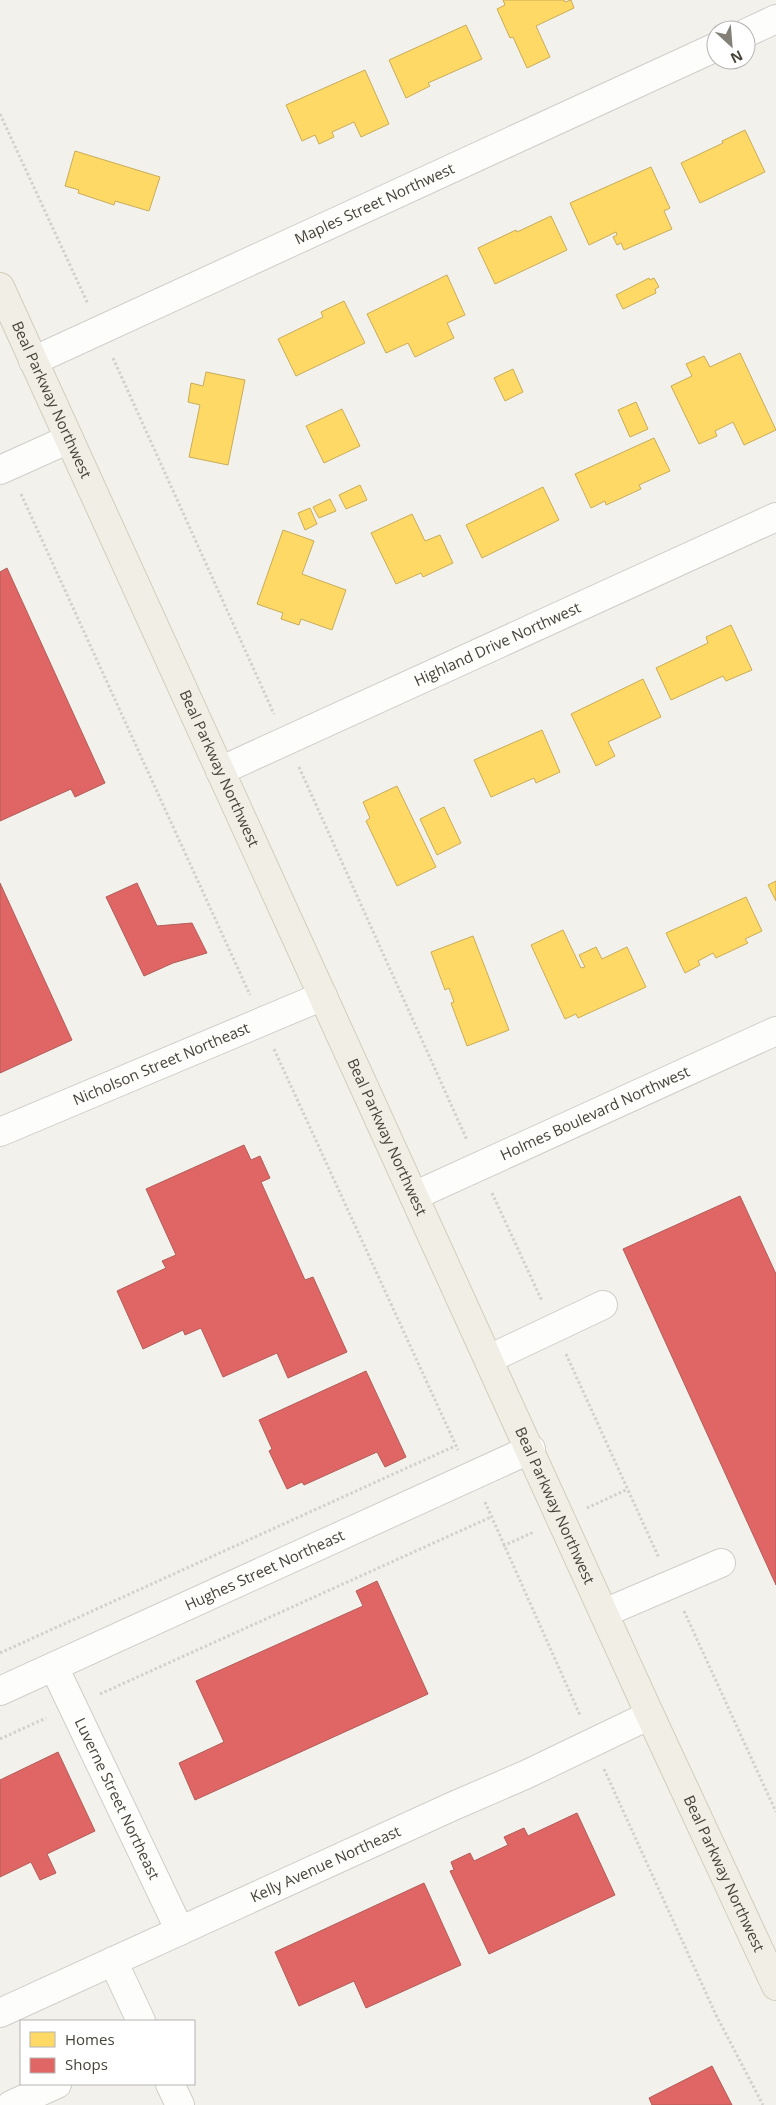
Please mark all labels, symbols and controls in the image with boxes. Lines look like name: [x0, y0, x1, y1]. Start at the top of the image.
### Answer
north arrow: [706, 20, 756, 70]
text: N: [728, 46, 746, 68]
street label: Maples Street Northwest: [291, 158, 457, 248]
street label: Beal Parkway Northwest: [8, 318, 97, 481]
street label: Highland Drive Northwest: [411, 597, 583, 690]
street label: Beal Parkway Northwest: [176, 686, 265, 850]
street label: Nicholson Street Northeast: [70, 1017, 252, 1109]
street label: Beal Parkway Northwest: [343, 1055, 432, 1218]
street label: Holmes Boulevard Northwest: [497, 1061, 693, 1164]
street label: Beal Parkway Northwest: [511, 1423, 600, 1587]
street label: Hughes Street Northeast: [181, 1524, 347, 1614]
street label: Luverne Street Northeast: [71, 1714, 165, 1882]
street label: Beal Parkway Northwest: [680, 1792, 770, 1955]
street label: Kelly Avenue Northeast: [247, 1820, 404, 1906]
legend: [20, 2020, 195, 2085]
text: Homes: [65, 2029, 115, 2049]
text: Shops: [65, 2054, 108, 2074]

